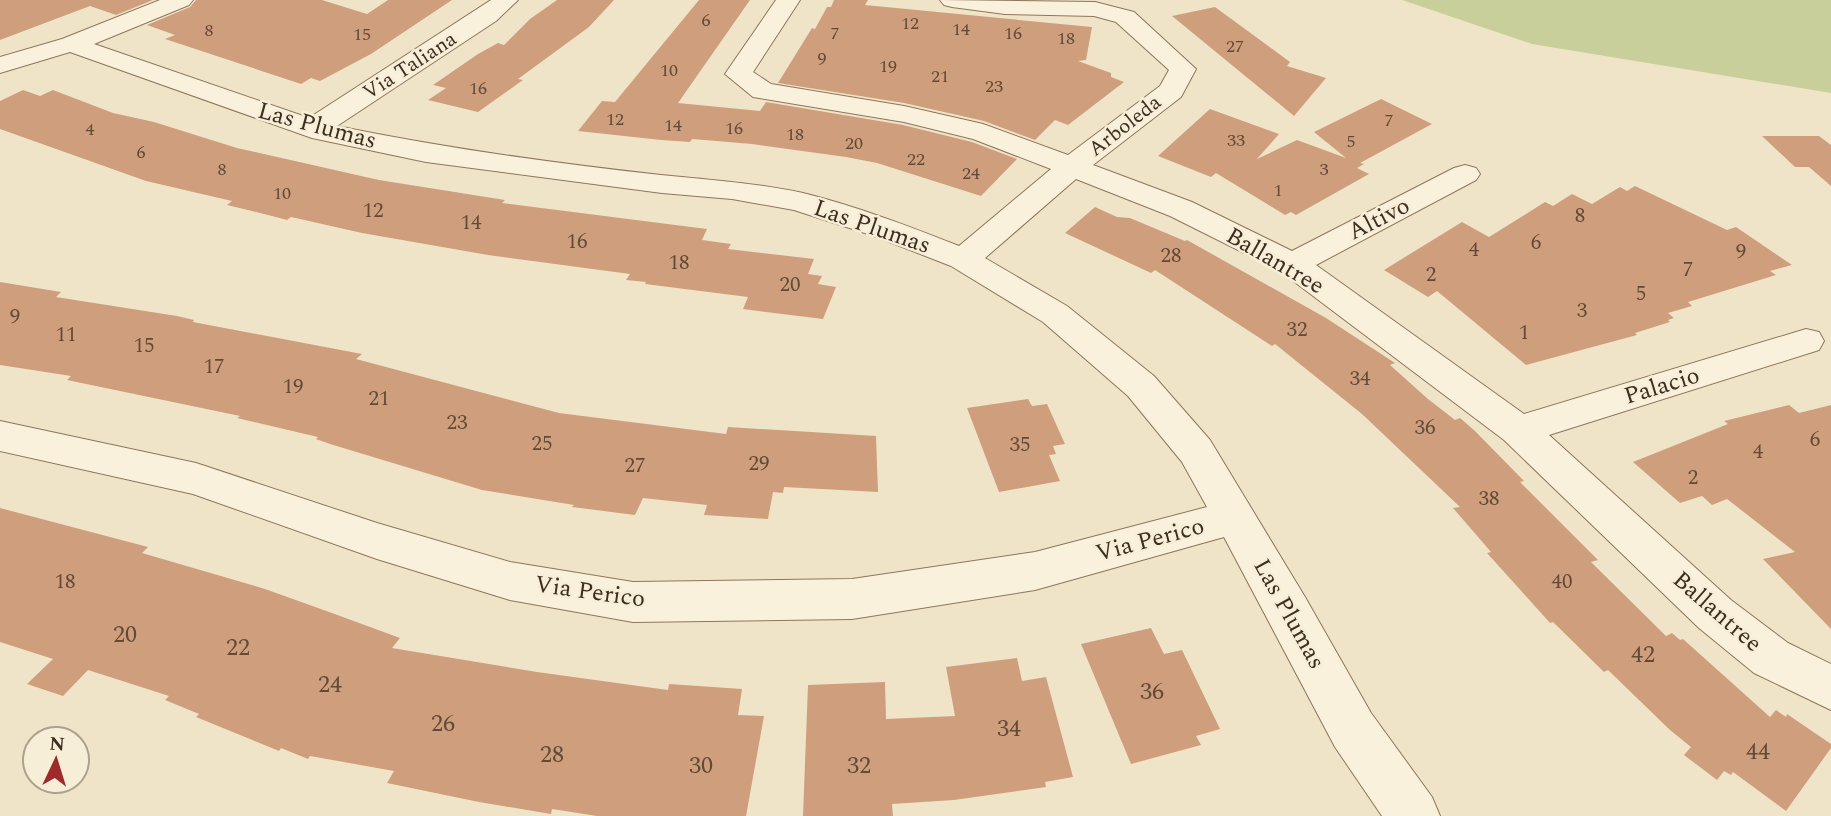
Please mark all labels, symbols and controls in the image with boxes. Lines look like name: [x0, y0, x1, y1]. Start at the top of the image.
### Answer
house number: 6: [702, 7, 711, 34]
house number: 12: [901, 10, 919, 37]
house number: 14: [952, 16, 970, 43]
house number: 8: [205, 17, 214, 44]
house number: 7: [831, 20, 840, 47]
house number: 16: [1004, 20, 1022, 47]
house number: 15: [353, 21, 371, 48]
street label: Via Taliana: [357, 23, 464, 108]
house number: 18: [1057, 25, 1075, 52]
house number: 27: [1226, 33, 1244, 60]
house number: 9: [818, 45, 827, 72]
house number: 19: [879, 53, 897, 80]
house number: 10: [660, 57, 678, 84]
house number: 21: [931, 63, 949, 90]
house number: 23: [985, 73, 1003, 100]
house number: 16: [469, 75, 487, 102]
street label: Arboleda: [1081, 87, 1169, 165]
street label: Las Plumas: [254, 93, 380, 159]
house number: 12: [606, 106, 624, 133]
house number: 7: [1385, 107, 1394, 134]
house number: 14: [664, 112, 682, 139]
house number: 16: [725, 115, 743, 142]
house number: 4: [86, 116, 95, 143]
house number: 18: [786, 121, 804, 148]
house number: 33: [1227, 127, 1245, 154]
house number: 5: [1347, 128, 1356, 155]
house number: 20: [845, 130, 863, 157]
house number: 6: [137, 139, 146, 166]
house number: 22: [907, 146, 925, 173]
house number: 8: [218, 156, 227, 183]
house number: 3: [1320, 156, 1329, 183]
house number: 24: [962, 160, 980, 187]
house number: 1: [1274, 177, 1283, 204]
house number: 10: [273, 180, 291, 207]
street label: Altivo: [1342, 188, 1416, 250]
street label: Las Plumas: [809, 190, 935, 264]
house number: 12: [363, 195, 384, 227]
house number: 8: [1575, 200, 1585, 232]
house number: 14: [461, 207, 482, 239]
street label: Ballantree: [1219, 218, 1331, 304]
house number: 16: [567, 226, 588, 258]
house number: 6: [1531, 227, 1541, 259]
house number: 4: [1469, 234, 1480, 266]
house number: 9: [1736, 236, 1746, 268]
house number: 28: [1161, 240, 1182, 272]
house number: 18: [669, 247, 690, 279]
house number: 7: [1683, 254, 1693, 286]
house number: 2: [1426, 259, 1436, 291]
house number: 20: [780, 269, 801, 301]
house number: 5: [1636, 278, 1646, 310]
house number: 3: [1577, 295, 1588, 327]
house number: 9: [10, 301, 20, 333]
house number: 32: [1287, 314, 1308, 346]
house number: 1: [1519, 317, 1529, 349]
house number: 11: [56, 319, 77, 351]
house number: 15: [134, 330, 155, 362]
house number: 17: [204, 351, 225, 383]
street label: Palacio: [1620, 357, 1704, 415]
house number: 34: [1350, 363, 1371, 395]
house number: 19: [283, 371, 304, 403]
house number: 21: [369, 383, 390, 415]
house number: 23: [447, 407, 468, 439]
house number: 36: [1415, 412, 1436, 444]
house number: 6: [1810, 424, 1820, 456]
house number: 25: [532, 428, 553, 460]
house number: 35: [1010, 429, 1031, 461]
house number: 4: [1753, 436, 1764, 468]
house number: 29: [749, 448, 770, 480]
house number: 27: [625, 450, 646, 482]
house number: 2: [1688, 462, 1698, 494]
house number: 38: [1479, 483, 1500, 515]
street label: Via Perico: [1092, 508, 1208, 572]
street label: Las Plumas: [1244, 552, 1334, 676]
street label: Ballantree: [1664, 563, 1770, 661]
house number: 18: [55, 566, 76, 598]
street label: Via Perico: [533, 566, 647, 618]
house number: 40: [1552, 566, 1573, 598]
house number: 20: [113, 617, 137, 653]
house number: 22: [226, 630, 250, 666]
house number: 42: [1631, 637, 1655, 673]
house number: 24: [318, 667, 342, 703]
house number: 36: [1140, 674, 1164, 710]
house number: 26: [431, 706, 455, 742]
house number: 34: [997, 711, 1021, 747]
north arrow: [21, 725, 91, 795]
text: N: [48, 730, 66, 760]
house number: 44: [1746, 734, 1770, 770]
house number: 28: [540, 737, 564, 773]
house number: 30: [689, 748, 713, 784]
house number: 32: [847, 748, 871, 784]

